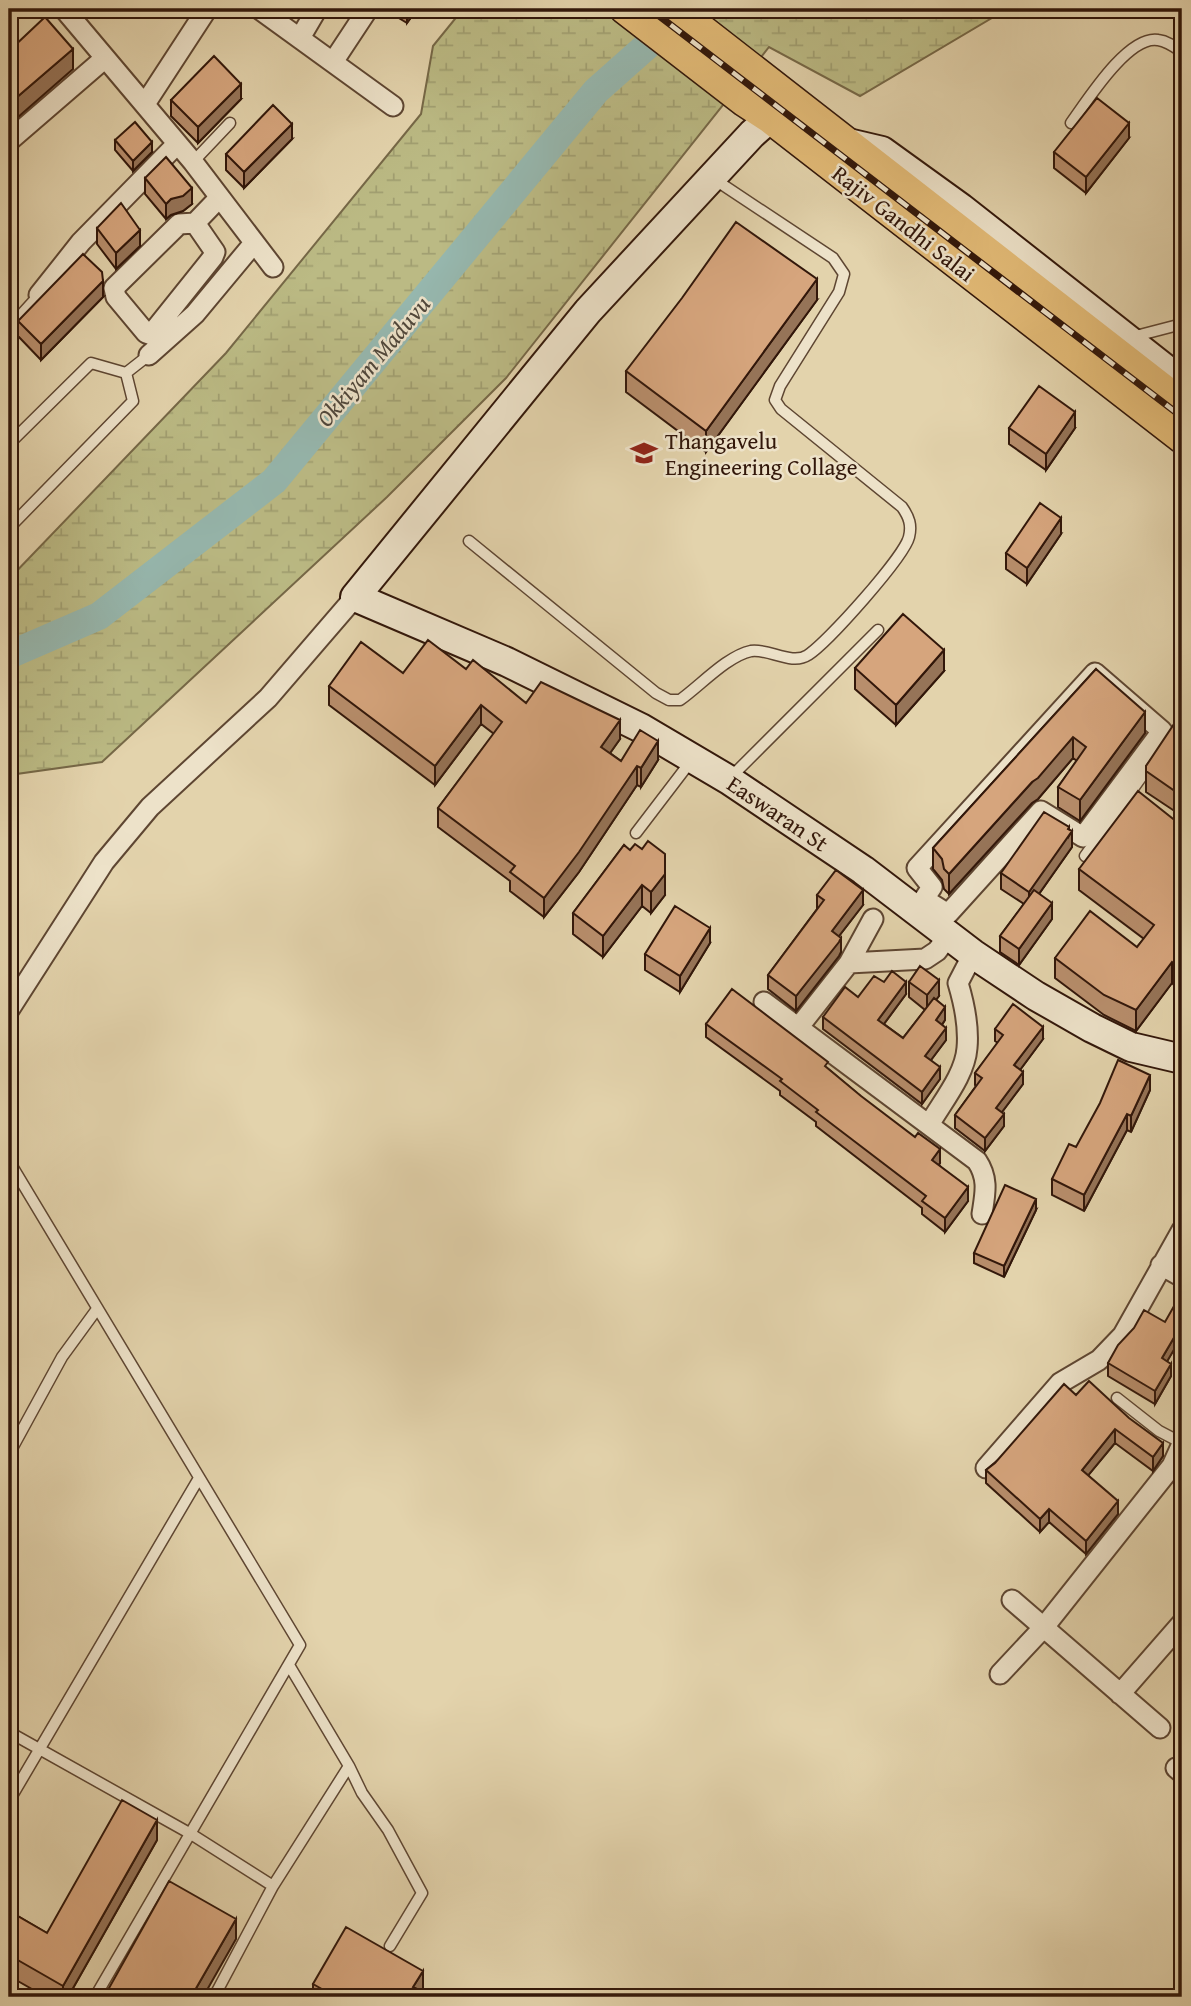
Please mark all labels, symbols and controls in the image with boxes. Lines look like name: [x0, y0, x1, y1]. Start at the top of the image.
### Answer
street label: Rajiv Gandhi Salai: [826, 157, 982, 289]
water label: Okkiyam Maduvu: [308, 288, 438, 434]
place label: Thangavelu Engineering Collage: [665, 424, 858, 483]
school or university icon: Thangavelu Engineering Collage: [629, 438, 659, 468]
street label: Easwaran St: [721, 767, 835, 859]

